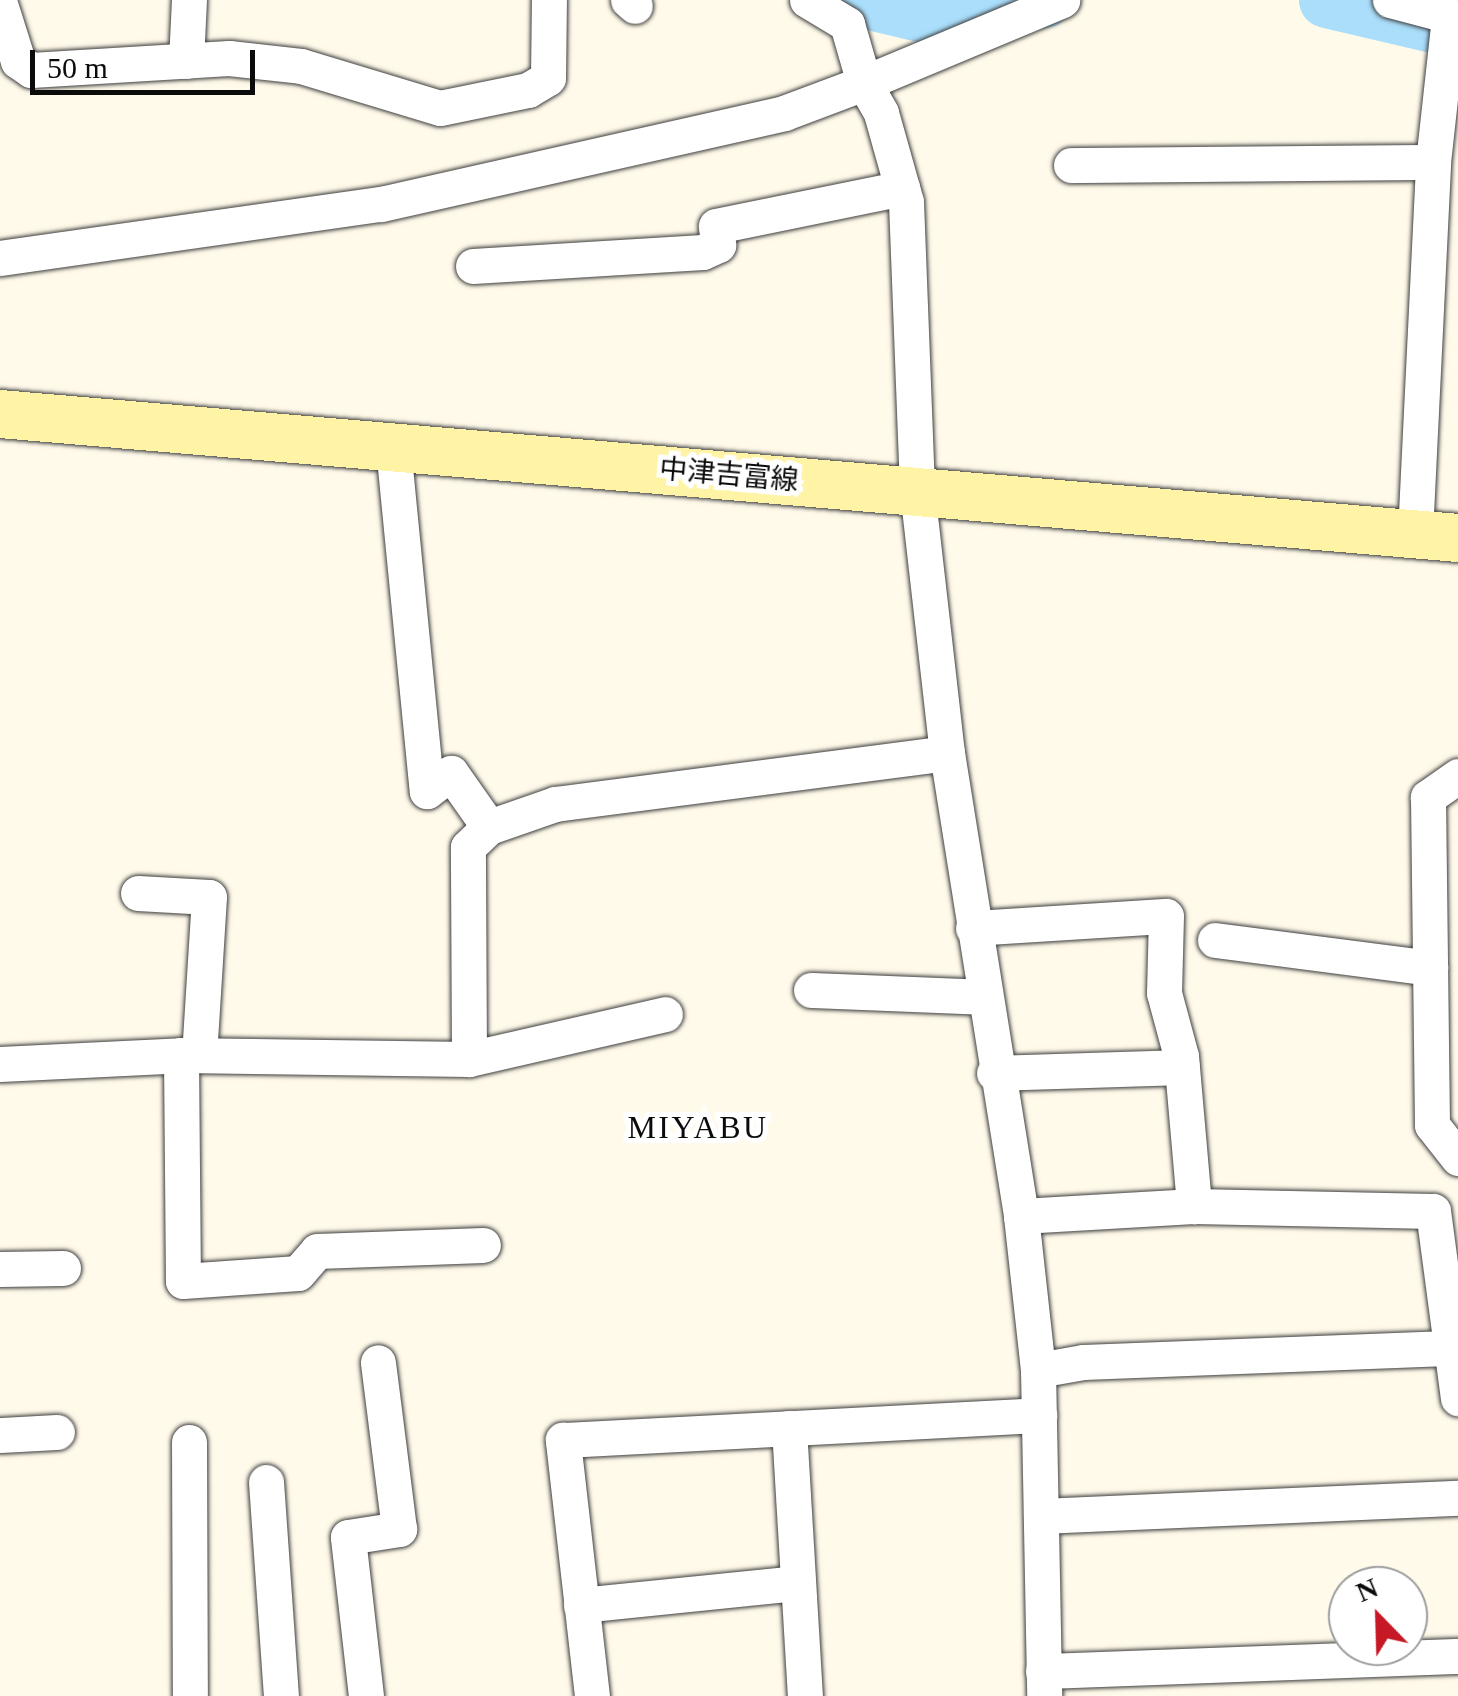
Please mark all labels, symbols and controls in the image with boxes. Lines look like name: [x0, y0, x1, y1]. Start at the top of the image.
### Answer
scale bar: [35, 30, 260, 92]
text: 50 m: [47, 51, 108, 84]
street label: 中津吉富線: [658, 452, 800, 498]
district label: MIYABU: [627, 1108, 769, 1146]
north arrow: [1328, 1566, 1428, 1666]
text: N: [1351, 1572, 1382, 1608]

